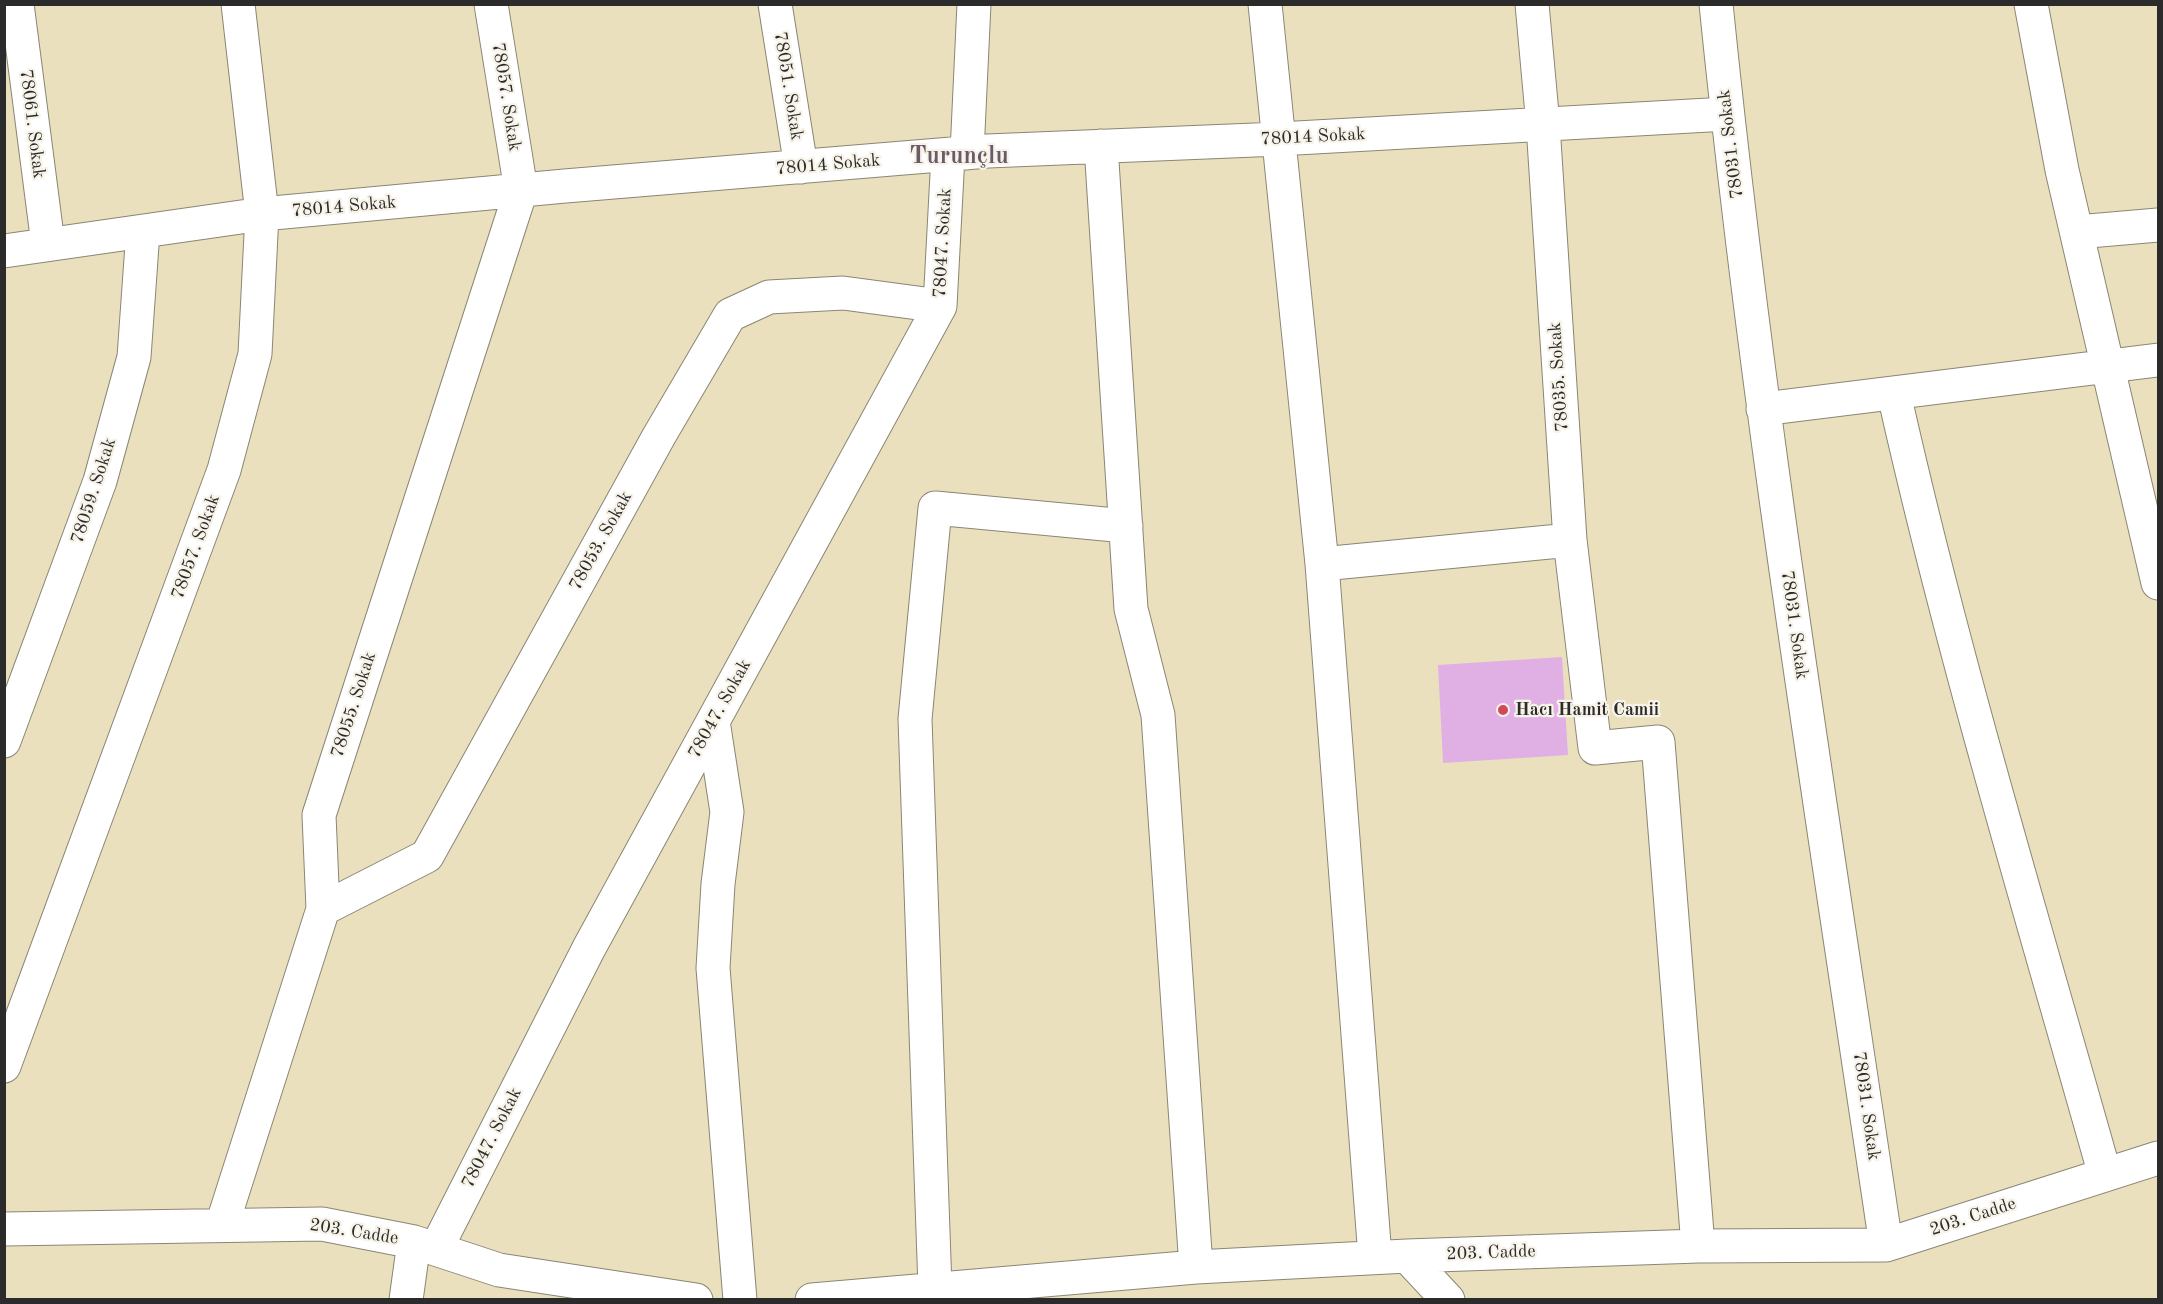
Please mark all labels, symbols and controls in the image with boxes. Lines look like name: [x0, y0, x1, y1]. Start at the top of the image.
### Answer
street label: 78051. Sokak: [769, 30, 807, 142]
street label: 78057. Sokak: [487, 41, 525, 153]
street label: 78061. Sokak: [15, 68, 49, 180]
street label: 78031. Sokak: [1714, 88, 1748, 200]
street label: 78014 Sokak: [1260, 123, 1366, 151]
district label: Turunçlu: [909, 143, 1009, 171]
street label: 78014 Sokak: [775, 150, 881, 180]
street label: 78047. Sokak: [929, 188, 957, 298]
street label: 78014 Sokak: [291, 192, 397, 222]
street label: 78035. Sokak: [1544, 321, 1574, 433]
street label: 78059. Sokak: [67, 435, 121, 547]
street label: 78053. Sokak: [565, 488, 637, 594]
street label: 78057. Sokak: [167, 492, 225, 602]
street label: 78031. Sokak: [1776, 569, 1812, 681]
street label: 78055. Sokak: [327, 649, 381, 761]
street label: 78047. Sokak: [684, 656, 756, 762]
place label: Hacı Hamit Camii: [1515, 699, 1659, 721]
marker: Hacı Hamit Camii: [1496, 703, 1510, 717]
street label: 78031. Sokak: [1848, 1050, 1884, 1162]
street label: 78047. Sokak: [457, 1084, 527, 1192]
street label: 203. Cadde: [1927, 1193, 2019, 1241]
street label: 203. Cadde: [308, 1214, 400, 1250]
street label: 203. Cadde: [1446, 1241, 1536, 1265]

